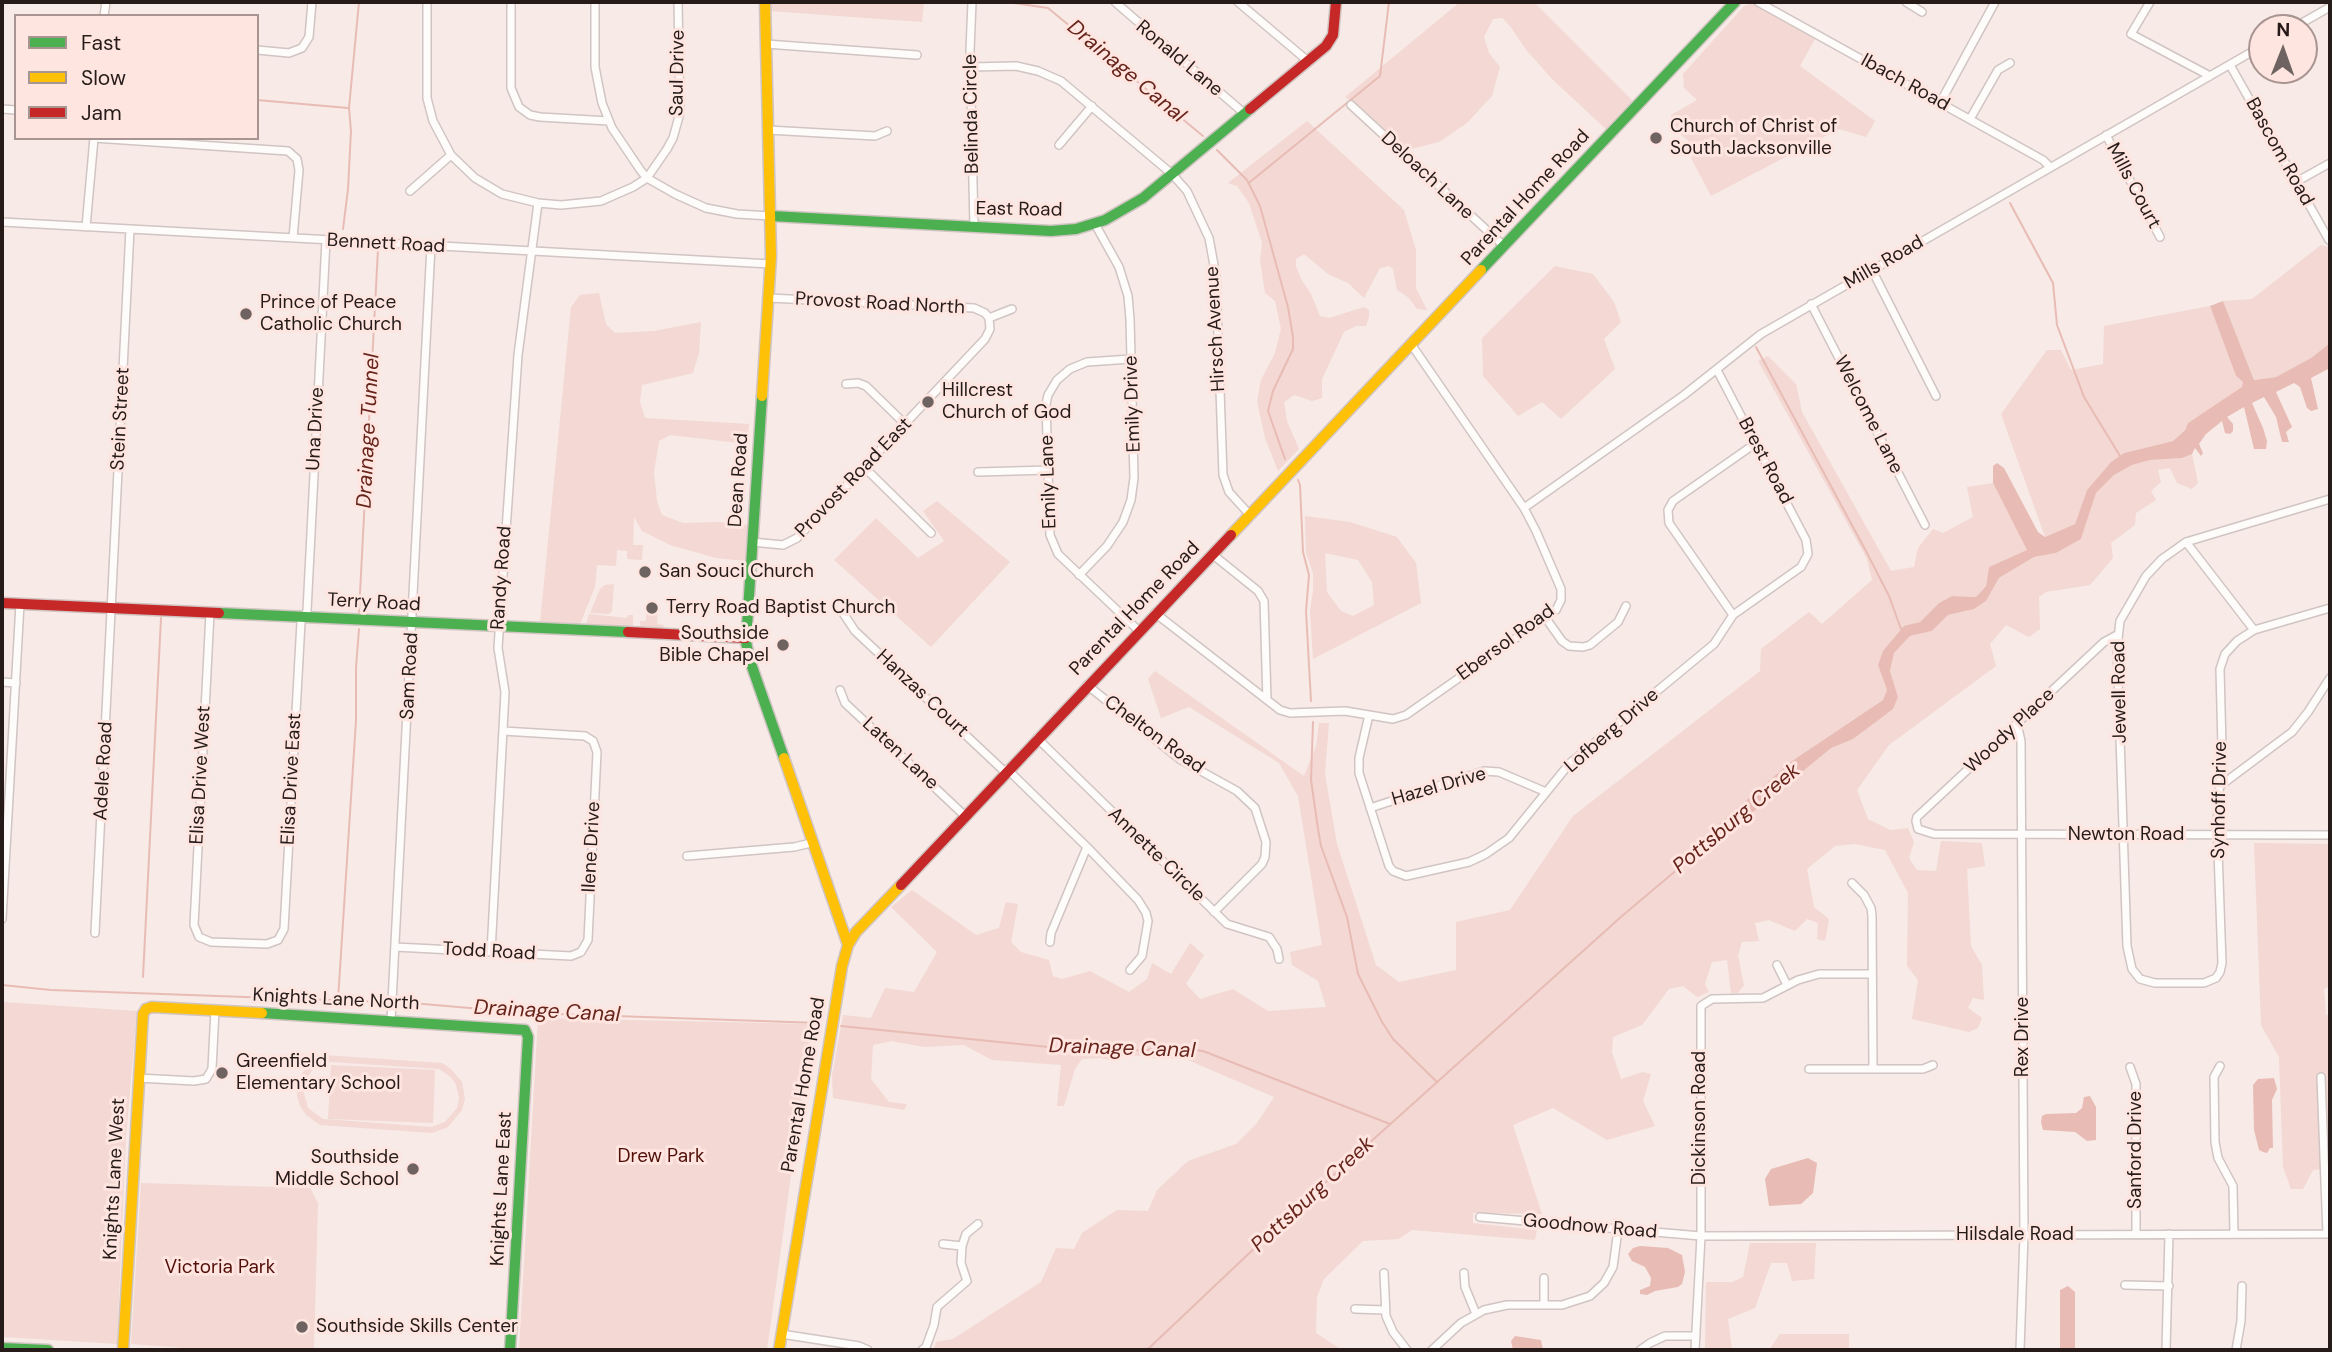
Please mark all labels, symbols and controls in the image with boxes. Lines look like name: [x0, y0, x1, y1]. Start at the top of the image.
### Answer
legend: [14, 14, 259, 140]
north arrow: [2248, 14, 2318, 84]
water label: Drainage Canal: [1062, 15, 1190, 129]
street label: Ronald Lane: [1131, 16, 1227, 102]
text: N: [2276, 17, 2290, 42]
text: Fast: [81, 29, 121, 57]
street label: Saul Drive: [666, 30, 690, 116]
street label: Ibach Road: [1857, 49, 1953, 117]
street label: Belinda Circle: [960, 54, 984, 174]
text: Slow: [81, 64, 126, 92]
street label: Bascom Road: [2240, 94, 2318, 210]
text: Jam: [81, 99, 122, 127]
place label: Church of Christ of South Jacksonville: [1670, 116, 1837, 160]
street label: Parental Home Road: [1457, 125, 1595, 271]
street label: Deloach Lane: [1376, 127, 1478, 225]
marker: Church of Christ of South Jacksonville: [1648, 130, 1664, 146]
street label: Mills Court: [2101, 139, 2165, 233]
street label: East Road: [975, 198, 1063, 222]
street label: Bennett Road: [326, 230, 446, 258]
street label: Mills Road: [1840, 231, 1928, 295]
street label: Hirsch Avenue: [1201, 266, 1231, 392]
street label: Provost Road North: [795, 288, 965, 320]
place label: Prince of Peace Catholic Church: [260, 292, 402, 336]
marker: Prince of Peace Catholic Church: [238, 306, 254, 322]
street label: Welcome Lane: [1828, 352, 1908, 478]
water label: Drainage Tunnel: [352, 353, 386, 509]
street label: Emily Drive: [1120, 355, 1146, 453]
street label: Stein Street: [107, 367, 135, 471]
place label: Hillcrest Church of God: [942, 380, 1071, 424]
street label: Una Drive: [302, 387, 330, 471]
marker: Hillcrest Church of God: [920, 394, 936, 410]
street label: Provost Road East: [791, 413, 917, 543]
street label: Brest Road: [1733, 414, 1797, 508]
street label: Dean Road: [724, 432, 754, 528]
street label: Emily Lane: [1036, 435, 1062, 529]
street label: Randy Road: [487, 525, 517, 631]
street label: Parental Home Road: [1065, 537, 1205, 681]
place label: San Souci Church: [659, 561, 814, 583]
marker: San Souci Church: [637, 564, 653, 580]
street label: Terry Road: [327, 589, 421, 617]
place label: Terry Road Baptist Church: [666, 597, 896, 619]
marker: Terry Road Baptist Church: [644, 600, 660, 616]
street label: Ebersol Road: [1453, 600, 1559, 686]
place label: Southside Bible Chapel: [659, 623, 769, 667]
street label: Sam Road: [396, 632, 424, 720]
marker: Southside Bible Chapel: [775, 637, 791, 653]
street label: Jewell Road: [2108, 640, 2132, 744]
street label: Hanzas Court: [871, 645, 973, 743]
street label: Lofberg Drive: [1560, 684, 1664, 778]
street label: Woody Place: [1960, 684, 2060, 778]
street label: Chelton Road: [1099, 691, 1209, 779]
street label: Elisa Drive West: [186, 705, 216, 845]
street label: Elisa Drive East: [277, 712, 307, 846]
street label: Laten Lane: [857, 713, 943, 795]
street label: Adele Road: [90, 721, 118, 821]
street label: Synhoff Drive: [2208, 741, 2232, 859]
water label: Pottsburg Creek: [1668, 758, 1806, 880]
street label: Hazel Drive: [1389, 763, 1489, 811]
street label: Ilene Drive: [578, 801, 606, 893]
street label: Annette Circle: [1103, 803, 1209, 907]
street label: Newton Road: [2068, 824, 2184, 846]
street label: Todd Road: [442, 938, 536, 966]
street label: Knights Lane North: [252, 984, 420, 1016]
water label: Drainage Canal: [473, 996, 621, 1028]
street label: Parental Home Road: [777, 996, 831, 1174]
street label: Rex Drive: [2012, 997, 2034, 1077]
water label: Drainage Canal: [1048, 1034, 1196, 1064]
place label: Greenfield Elementary School: [236, 1051, 400, 1095]
street label: Dickinson Road: [1689, 1051, 1711, 1185]
marker: Greenfield Elementary School: [214, 1065, 230, 1081]
street label: Sanford Drive: [2125, 1091, 2147, 1209]
street label: Knights Lane West: [99, 1098, 131, 1260]
street label: Knights Lane East: [487, 1111, 517, 1267]
water label: Pottsburg Creek: [1246, 1132, 1380, 1258]
park label: Drew Park: [617, 1146, 705, 1168]
place label: Southside Middle School: [275, 1147, 399, 1191]
marker: Southside Middle School: [405, 1161, 421, 1177]
street label: Goodnow Road: [1522, 1210, 1658, 1244]
street label: Hilsdale Road: [1956, 1224, 2074, 1246]
park label: Victoria Park: [165, 1257, 275, 1279]
place label: Southside Skills Center: [316, 1316, 518, 1338]
marker: Southside Skills Center: [294, 1319, 310, 1335]

